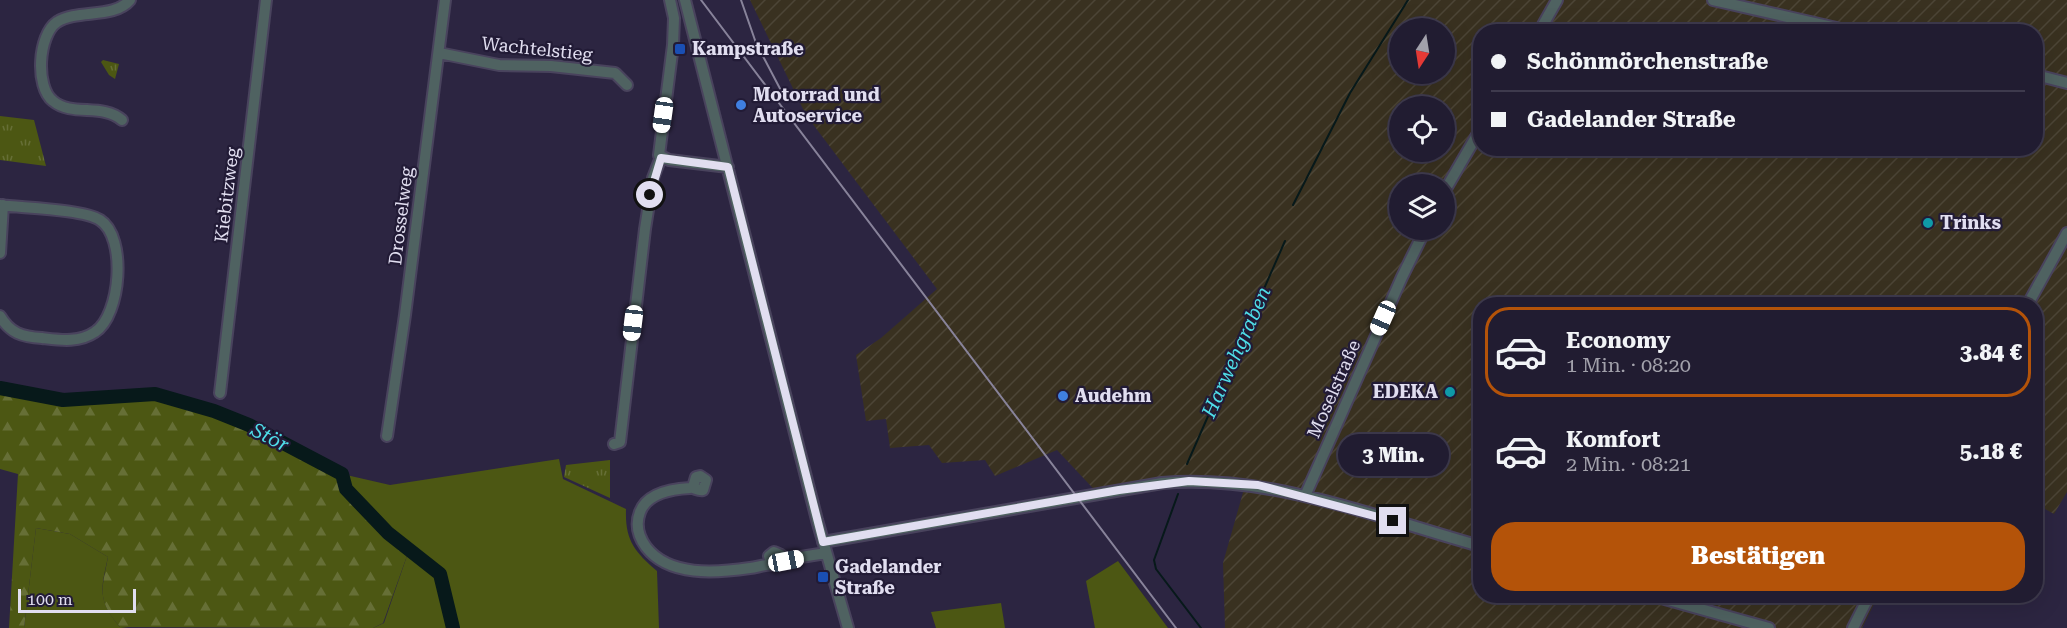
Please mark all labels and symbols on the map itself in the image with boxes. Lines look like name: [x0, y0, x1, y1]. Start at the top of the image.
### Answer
north arrow: [1389, 18, 1455, 84]
street label: Wachtelstieg: [480, 32, 594, 65]
place label: Kampstraße: [692, 38, 804, 59]
marker: Kampstraße: [673, 42, 687, 56]
place label: Motorrad und Autoservice: [753, 84, 880, 126]
car: [652, 96, 674, 134]
marker: Motorrad und Autoservice: [734, 98, 748, 112]
street label: Kiebitzweg: [210, 145, 243, 244]
street label: Drosselweg: [384, 165, 417, 266]
route start: [636, 181, 663, 208]
place label: Trinks: [1940, 212, 2001, 233]
marker: Trinks: [1921, 216, 1935, 230]
water label: Harwehgraben: [1196, 283, 1276, 422]
car: [1367, 298, 1399, 338]
car: [622, 304, 644, 342]
street label: Moselstraße: [1303, 336, 1365, 441]
place label: EDEKA: [1373, 381, 1438, 402]
place label: Audehm: [1075, 385, 1152, 406]
marker: EDEKA: [1443, 385, 1457, 399]
marker: Audehm: [1056, 389, 1070, 403]
water label: Stör: [246, 417, 294, 457]
callout: 3 Min.: [1338, 434, 1448, 476]
route end: [1379, 507, 1406, 534]
car: [767, 549, 805, 573]
place label: Gadelander Straße: [835, 556, 941, 598]
marker: Gadelander Straße: [816, 570, 830, 584]
scale bar: [18, 586, 136, 614]

